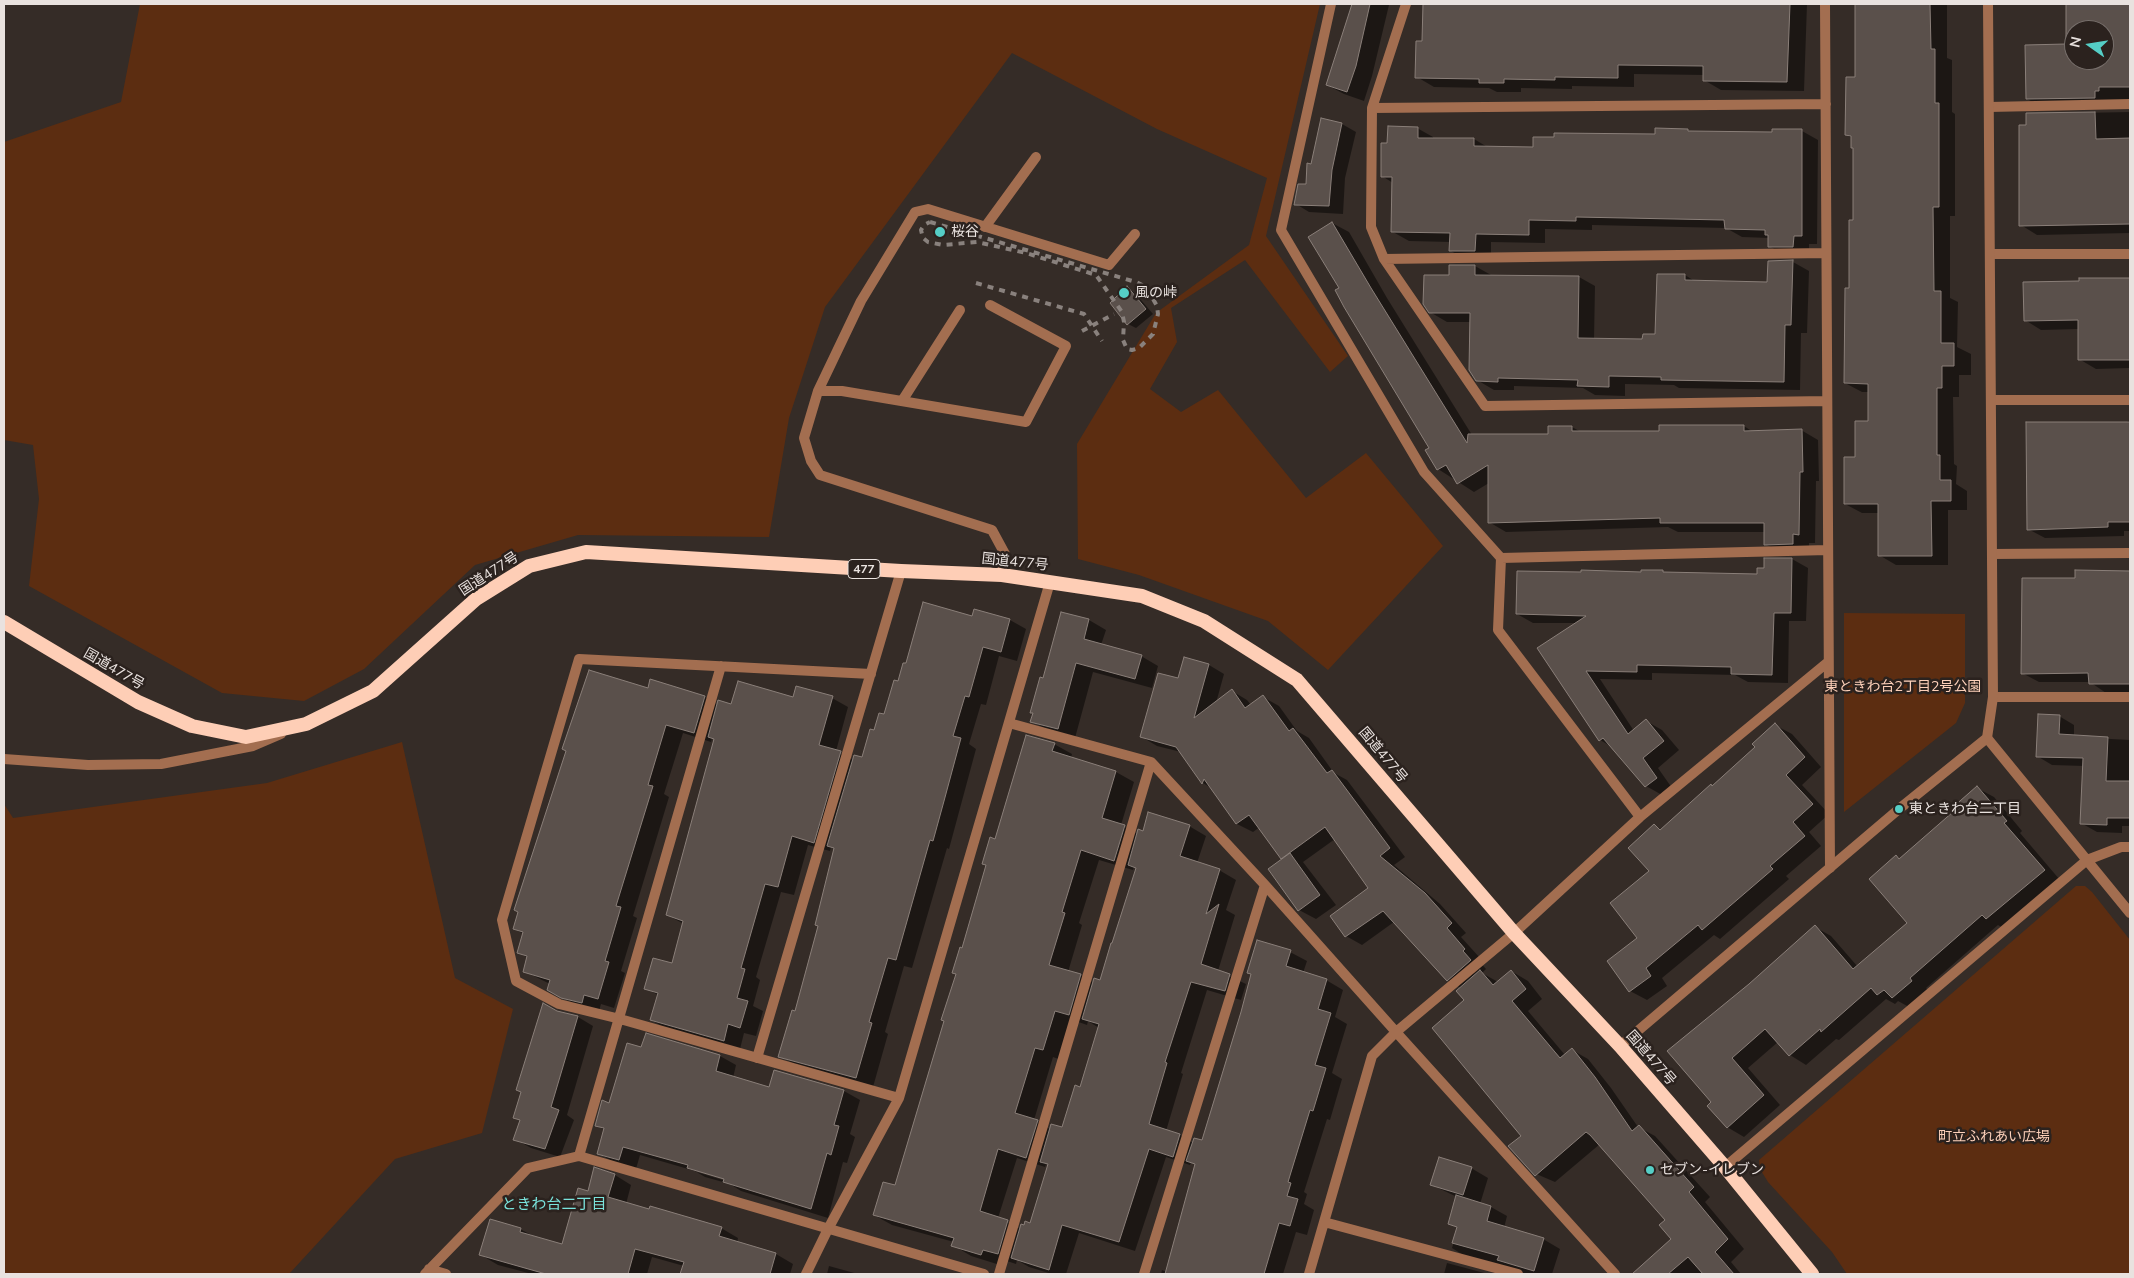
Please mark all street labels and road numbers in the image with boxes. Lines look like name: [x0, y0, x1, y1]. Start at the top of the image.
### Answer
street label: 国道477号: [456, 549, 522, 599]
street label: 国道477号: [981, 550, 1049, 574]
road number: 477: [848, 560, 880, 578]
street label: 国道477号: [81, 645, 147, 693]
street label: 国道477号: [1355, 724, 1411, 786]
street label: 国道477号: [1623, 1027, 1679, 1089]

